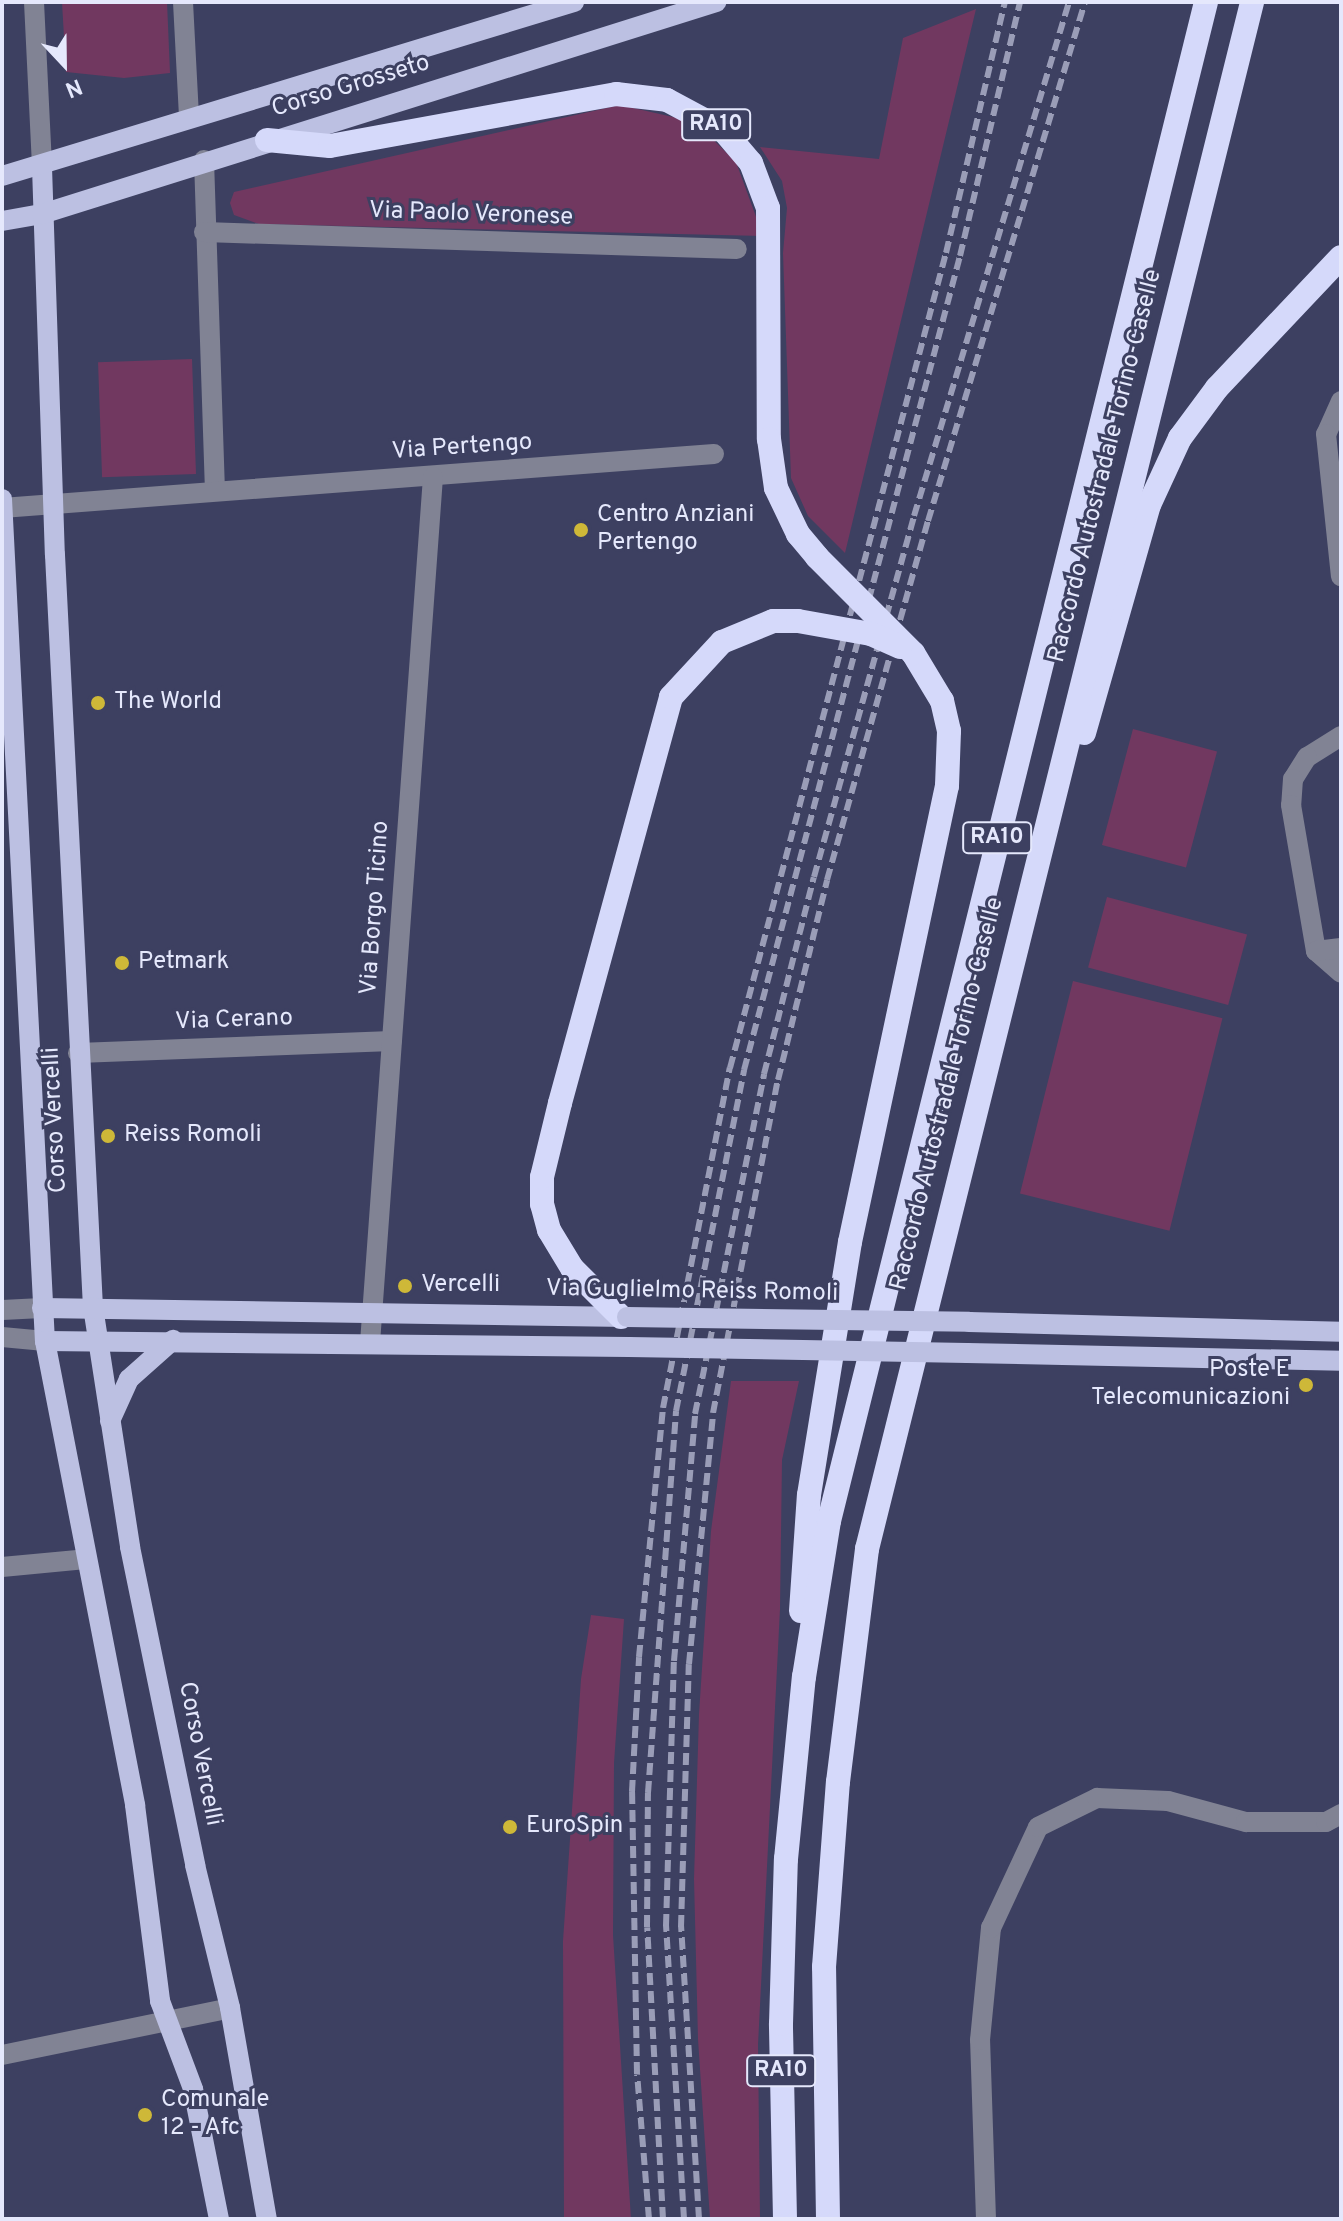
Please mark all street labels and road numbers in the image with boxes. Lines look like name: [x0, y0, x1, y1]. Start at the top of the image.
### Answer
street label: Corso Grosseto: [269, 49, 433, 125]
road number: RA10: [680, 107, 752, 143]
street label: Via Paolo Veronese: [368, 197, 574, 233]
street label: Raccordo Autostradale Torino-Caselle: [1043, 265, 1169, 667]
street label: Via Pertengo: [391, 429, 533, 467]
street label: Via Borgo Ticino: [356, 819, 396, 997]
road number: RA10: [961, 820, 1033, 856]
street label: Raccordo Autostradale Torino-Caselle: [885, 893, 1011, 1295]
street label: Via Cerano: [175, 1005, 293, 1037]
street label: Corso Vercelli: [38, 1046, 74, 1194]
street label: Via Guglielmo Reiss Romoli: [546, 1275, 838, 1309]
street label: Corso Vercelli: [171, 1679, 227, 1829]
road number: RA10: [745, 2053, 817, 2089]

